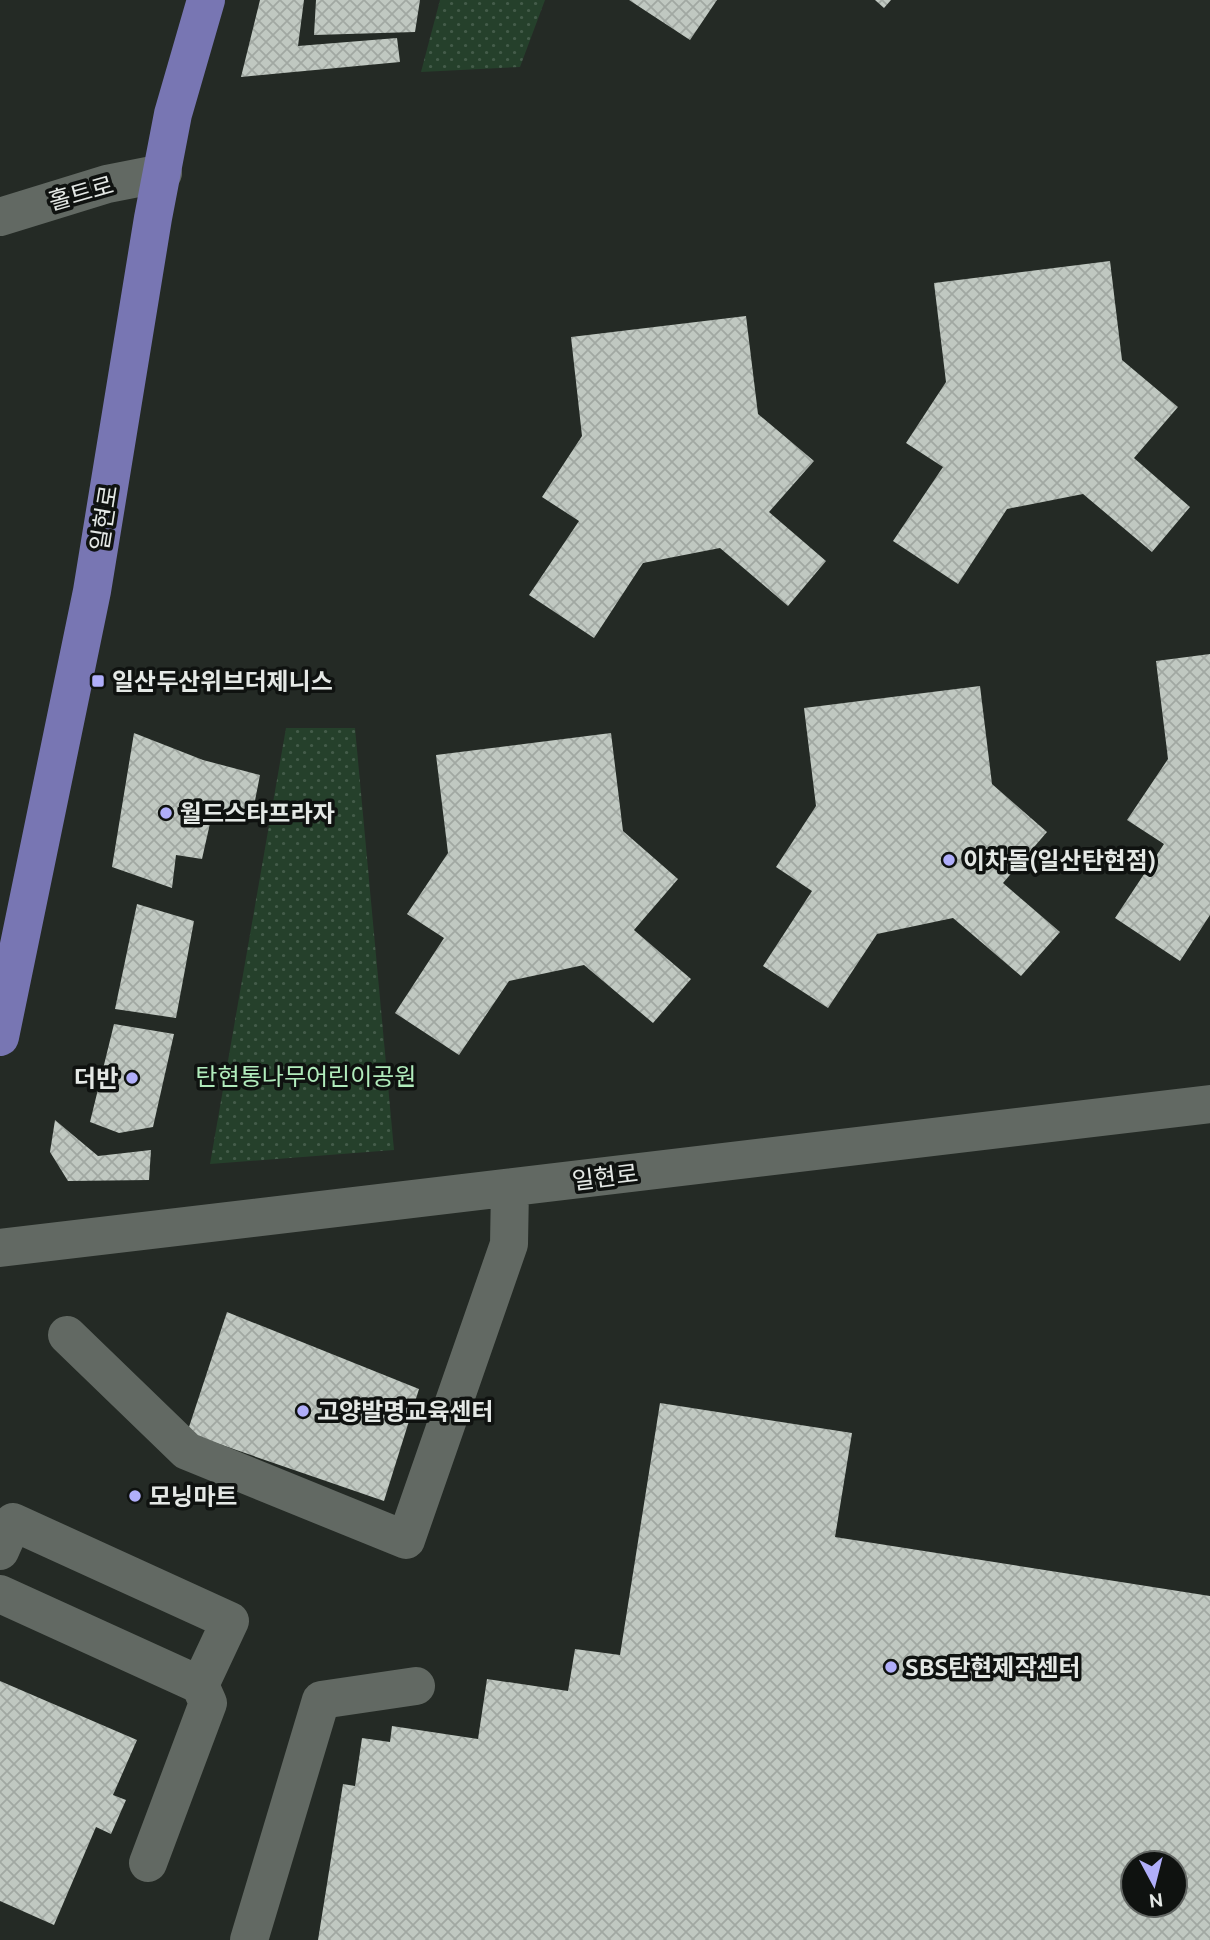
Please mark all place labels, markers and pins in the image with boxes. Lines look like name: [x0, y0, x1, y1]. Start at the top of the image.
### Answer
place label: 일산두산위브더제니스: [112, 668, 333, 695]
marker: 일산두산위브더제니스: [90, 673, 106, 689]
place label: 월드스타프라자: [180, 800, 335, 827]
marker: 월드스타프라자: [158, 805, 174, 821]
place label: 이차돌(일산탄현점): [963, 847, 1156, 874]
marker: 이차돌(일산탄현점): [941, 852, 957, 868]
place label: 더반: [74, 1065, 118, 1092]
marker: 더반: [124, 1070, 140, 1086]
place label: 고양발명교육센터: [317, 1398, 494, 1425]
marker: 고양발명교육센터: [295, 1403, 311, 1419]
place label: 모닝마트: [149, 1483, 237, 1510]
marker: 모닝마트: [127, 1488, 143, 1504]
place label: SBS탄현제작센터: [905, 1654, 1081, 1681]
marker: SBS탄현제작센터: [883, 1659, 899, 1675]

